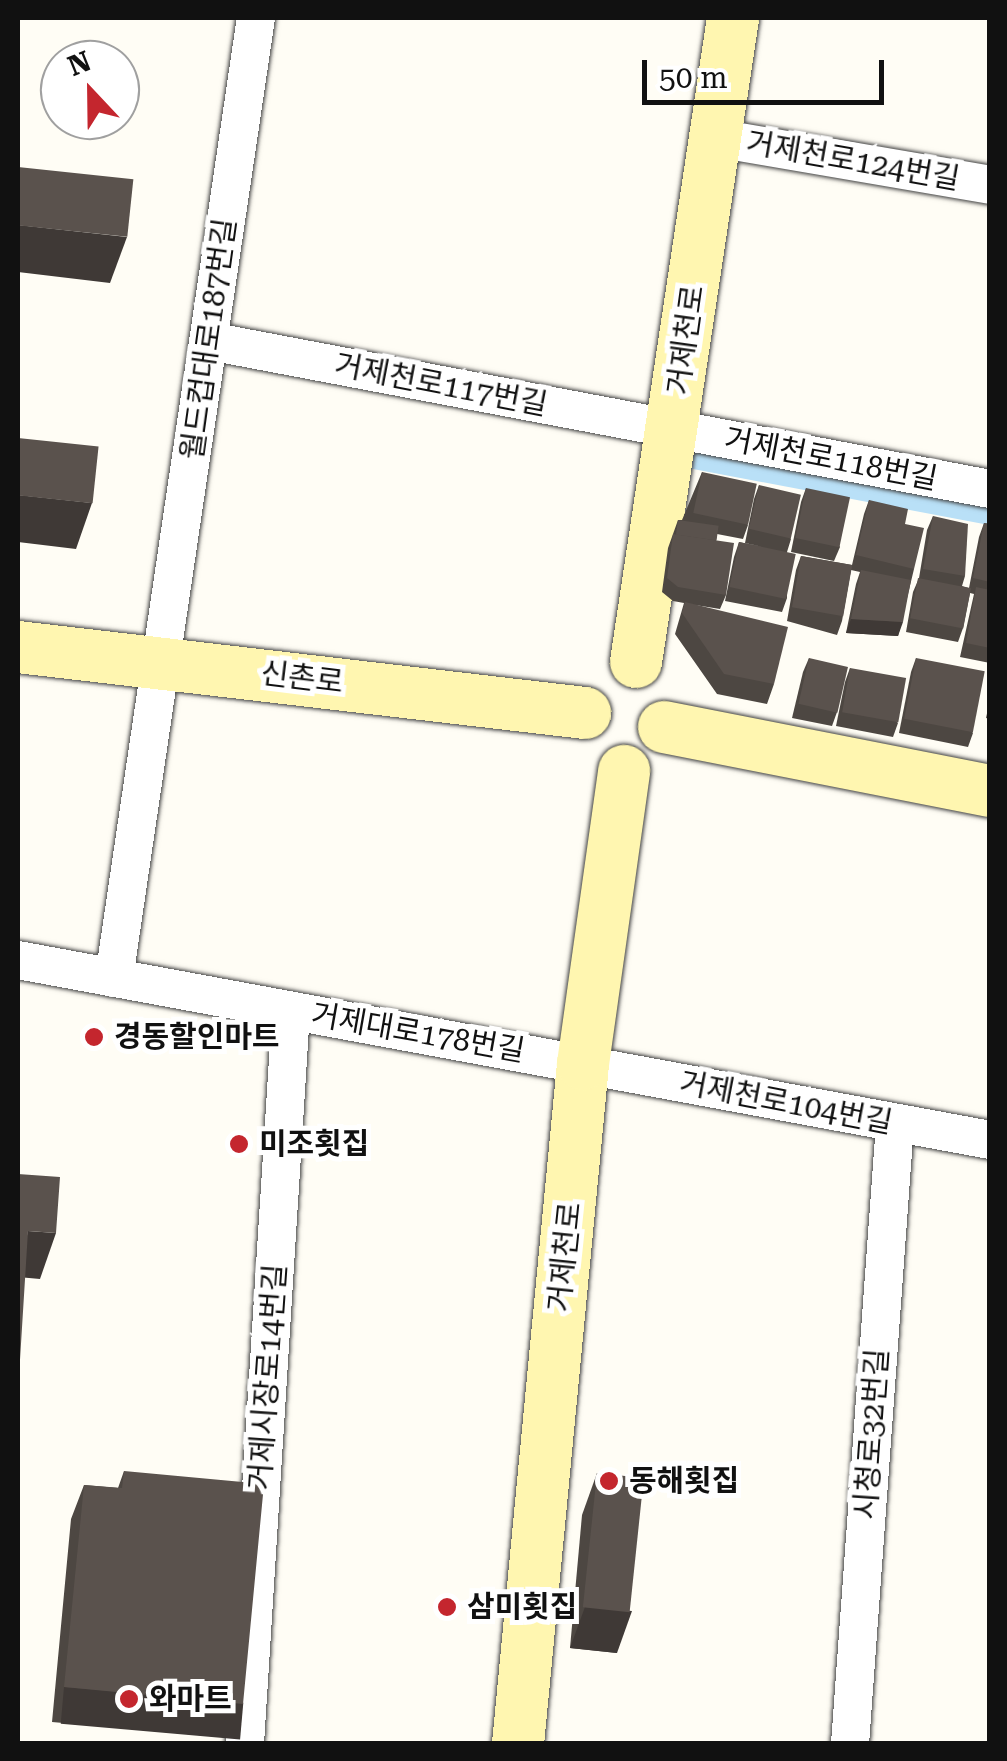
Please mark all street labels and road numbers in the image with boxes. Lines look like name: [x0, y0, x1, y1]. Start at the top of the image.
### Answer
street label: 거제천로124번길: [744, 125, 962, 197]
street label: 월드컵대로187번길: [174, 216, 244, 462]
street label: 거제천로: [660, 283, 712, 397]
street label: 거제천로117번길: [332, 347, 550, 423]
street label: 거제천로118번길: [722, 421, 940, 497]
street label: 신촌로: [259, 655, 345, 701]
street label: 거제대로178번길: [309, 997, 527, 1069]
street label: 거제천로104번길: [677, 1065, 895, 1141]
street label: 거제천로: [541, 1200, 589, 1314]
street label: 거제시장로14번길: [242, 1263, 294, 1491]
street label: 시청로32번길: [848, 1347, 896, 1521]

